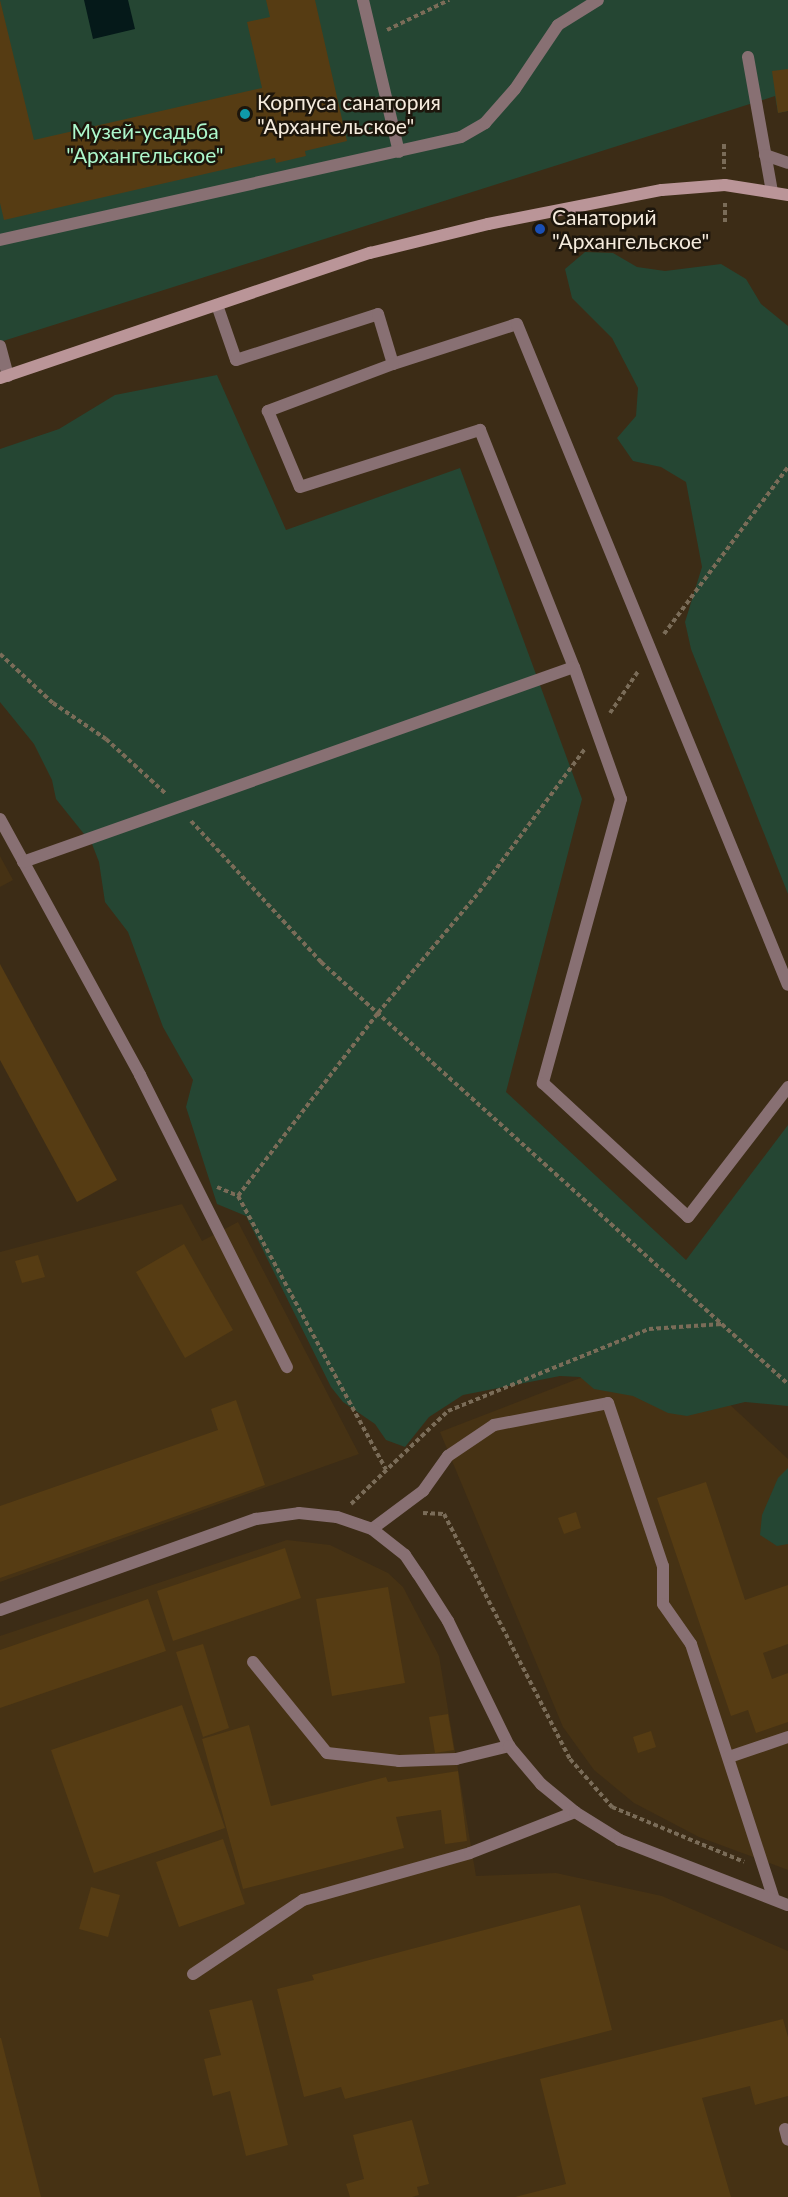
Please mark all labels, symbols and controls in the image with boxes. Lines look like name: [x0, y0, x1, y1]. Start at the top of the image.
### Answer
place label: Корпуса санатория "Архангельское": [257, 89, 441, 139]
marker: Корпуса санатория "Архангельское": [238, 107, 252, 121]
park label: Музей-усадьба "Архангельское": [66, 118, 224, 168]
place label: Санаторий "Архангельское": [552, 204, 709, 254]
marker: Санаторий "Архангельское": [533, 222, 547, 236]

